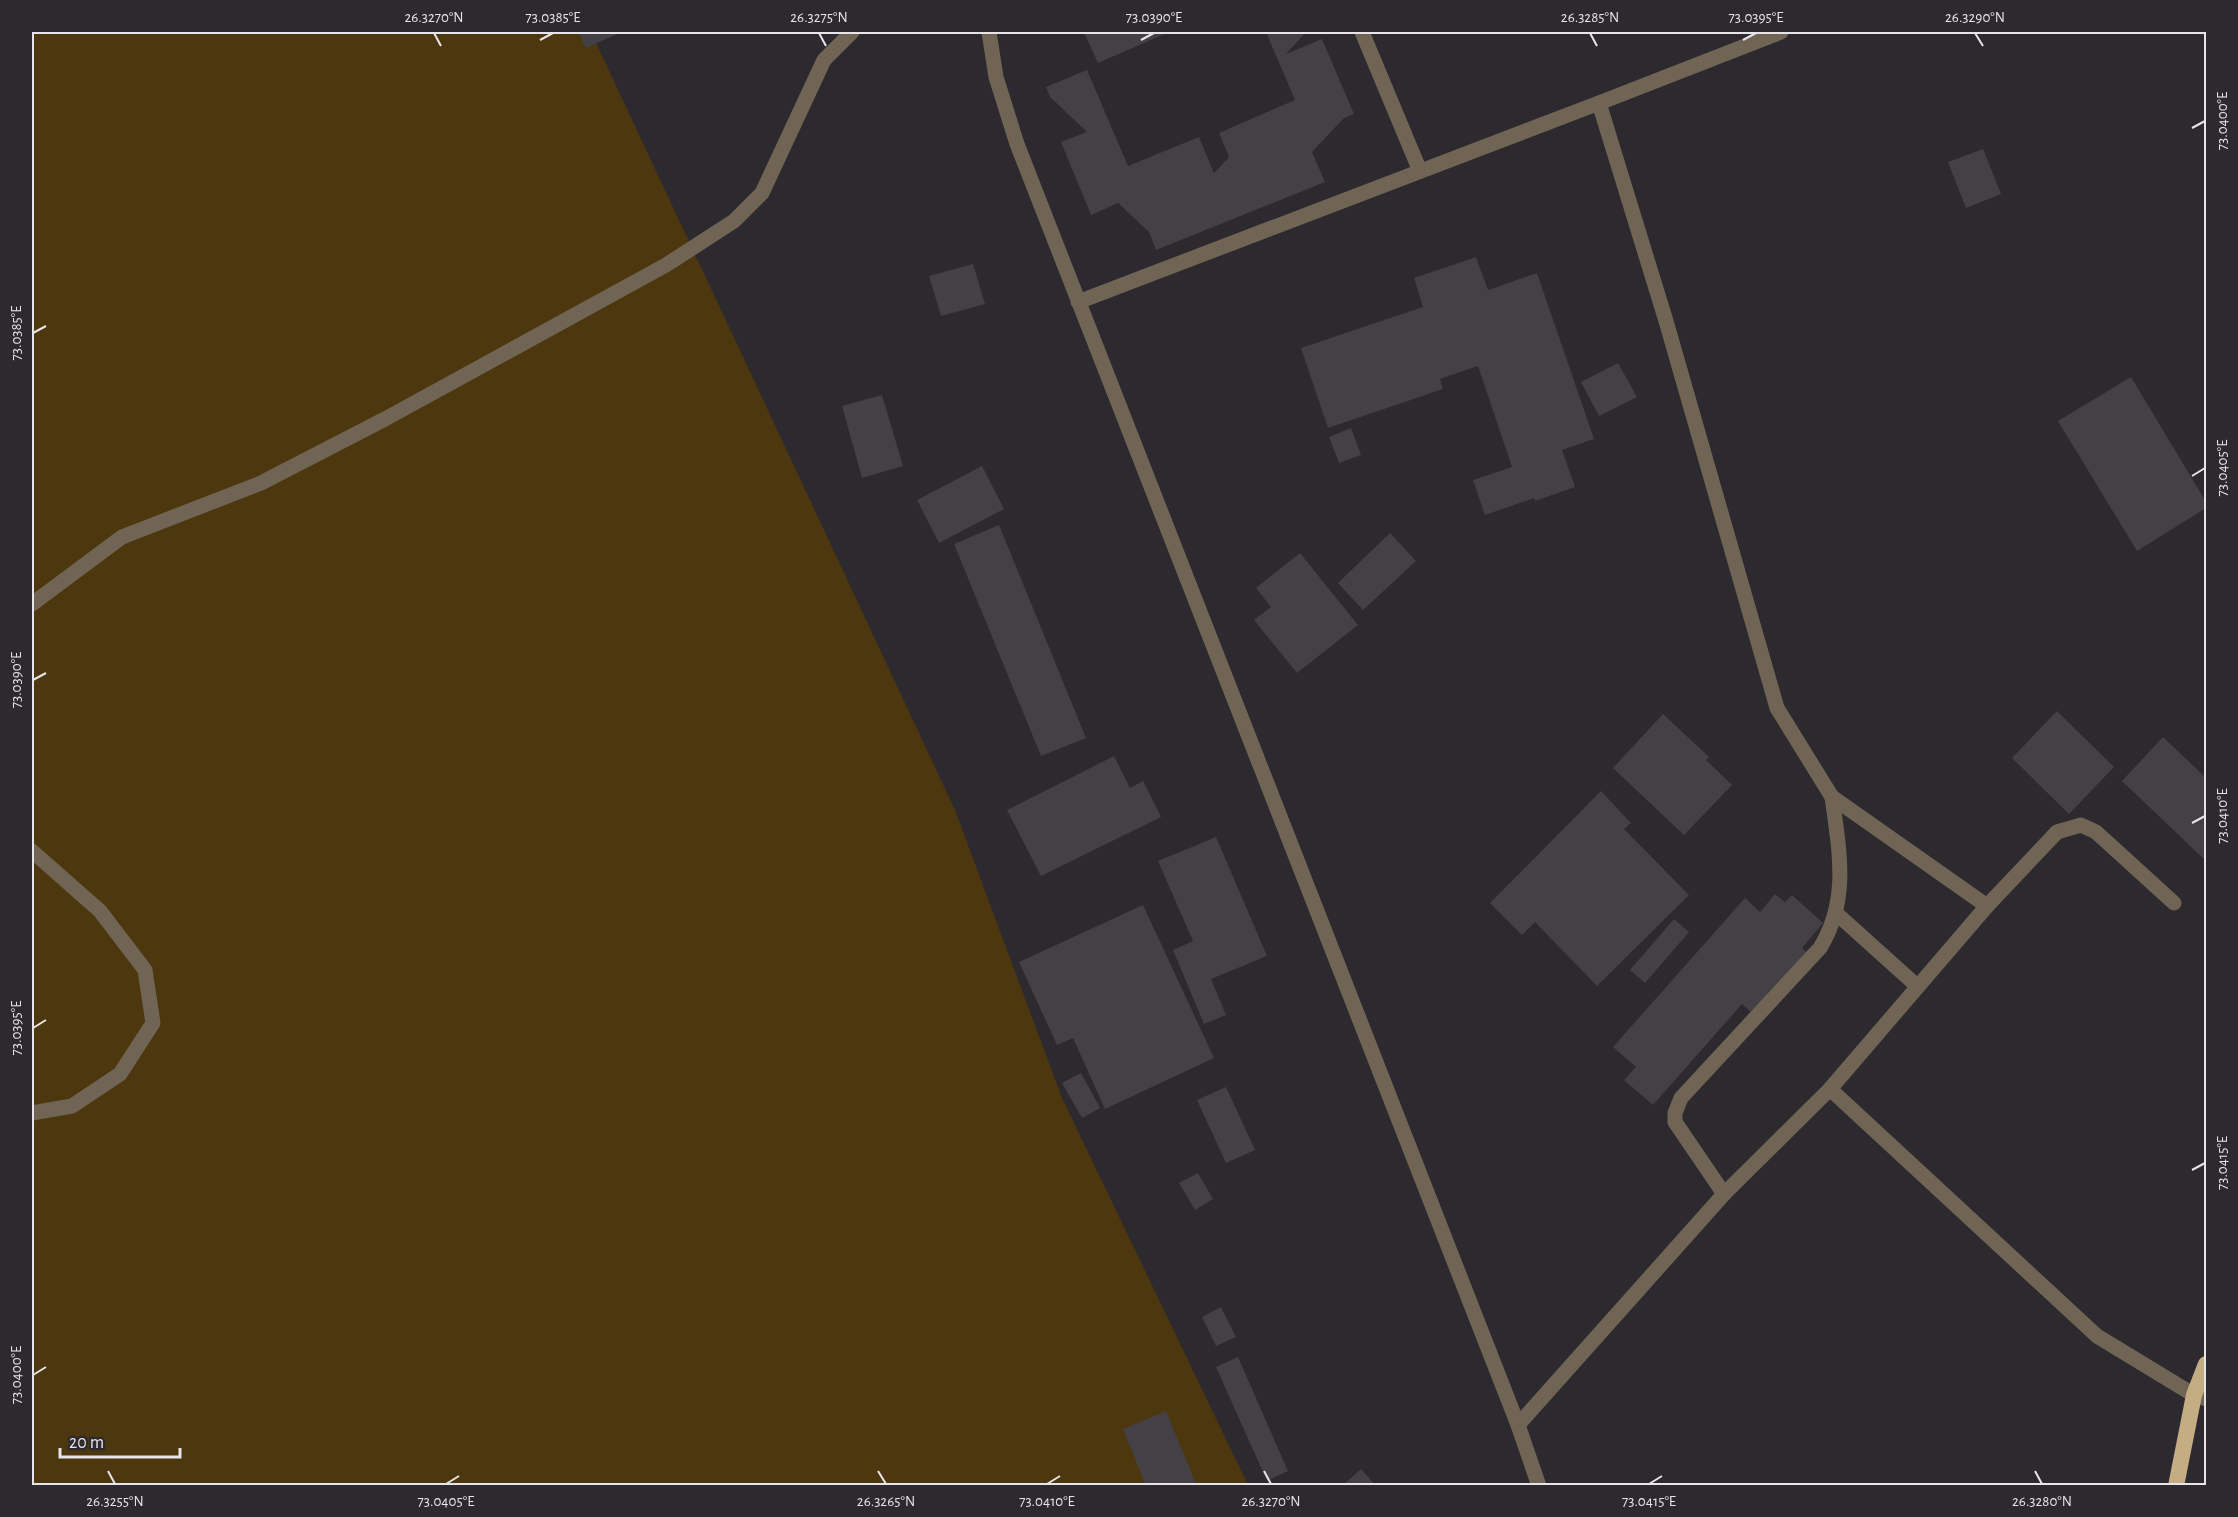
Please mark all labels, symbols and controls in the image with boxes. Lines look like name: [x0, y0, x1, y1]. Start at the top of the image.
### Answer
text: 26.3270°N: [404, 10, 464, 25]
text: 73.0385°E: [526, 10, 580, 25]
text: 26.3275°N: [790, 10, 848, 25]
text: 73.0390°E: [1126, 10, 1182, 25]
text: 26.3285°N: [1561, 10, 1619, 25]
text: 73.0395°E: [1729, 10, 1783, 25]
text: 26.3290°N: [1945, 10, 2005, 25]
text: 73.0400°E: [2215, 92, 2230, 150]
text: 73.0385°E: [9, 306, 24, 360]
text: 73.0405°E: [2215, 440, 2230, 496]
text: 73.0390°E: [9, 652, 24, 708]
text: 73.0410°E: [2215, 788, 2230, 844]
text: 73.0395°E: [9, 1001, 24, 1055]
text: 73.0415°E: [2215, 1136, 2230, 1190]
text: 73.0400°E: [9, 1346, 24, 1404]
scale bar: [60, 1421, 180, 1459]
text: 20 m: [69, 1434, 104, 1452]
text: 26.3255°N: [86, 1494, 144, 1509]
text: 73.0405°E: [418, 1494, 474, 1509]
text: 26.3265°N: [857, 1494, 915, 1509]
text: 73.0410°E: [1019, 1494, 1075, 1509]
text: 26.3270°N: [1241, 1494, 1301, 1509]
text: 73.0415°E: [1622, 1494, 1676, 1509]
text: 26.3280°N: [2012, 1494, 2072, 1509]

